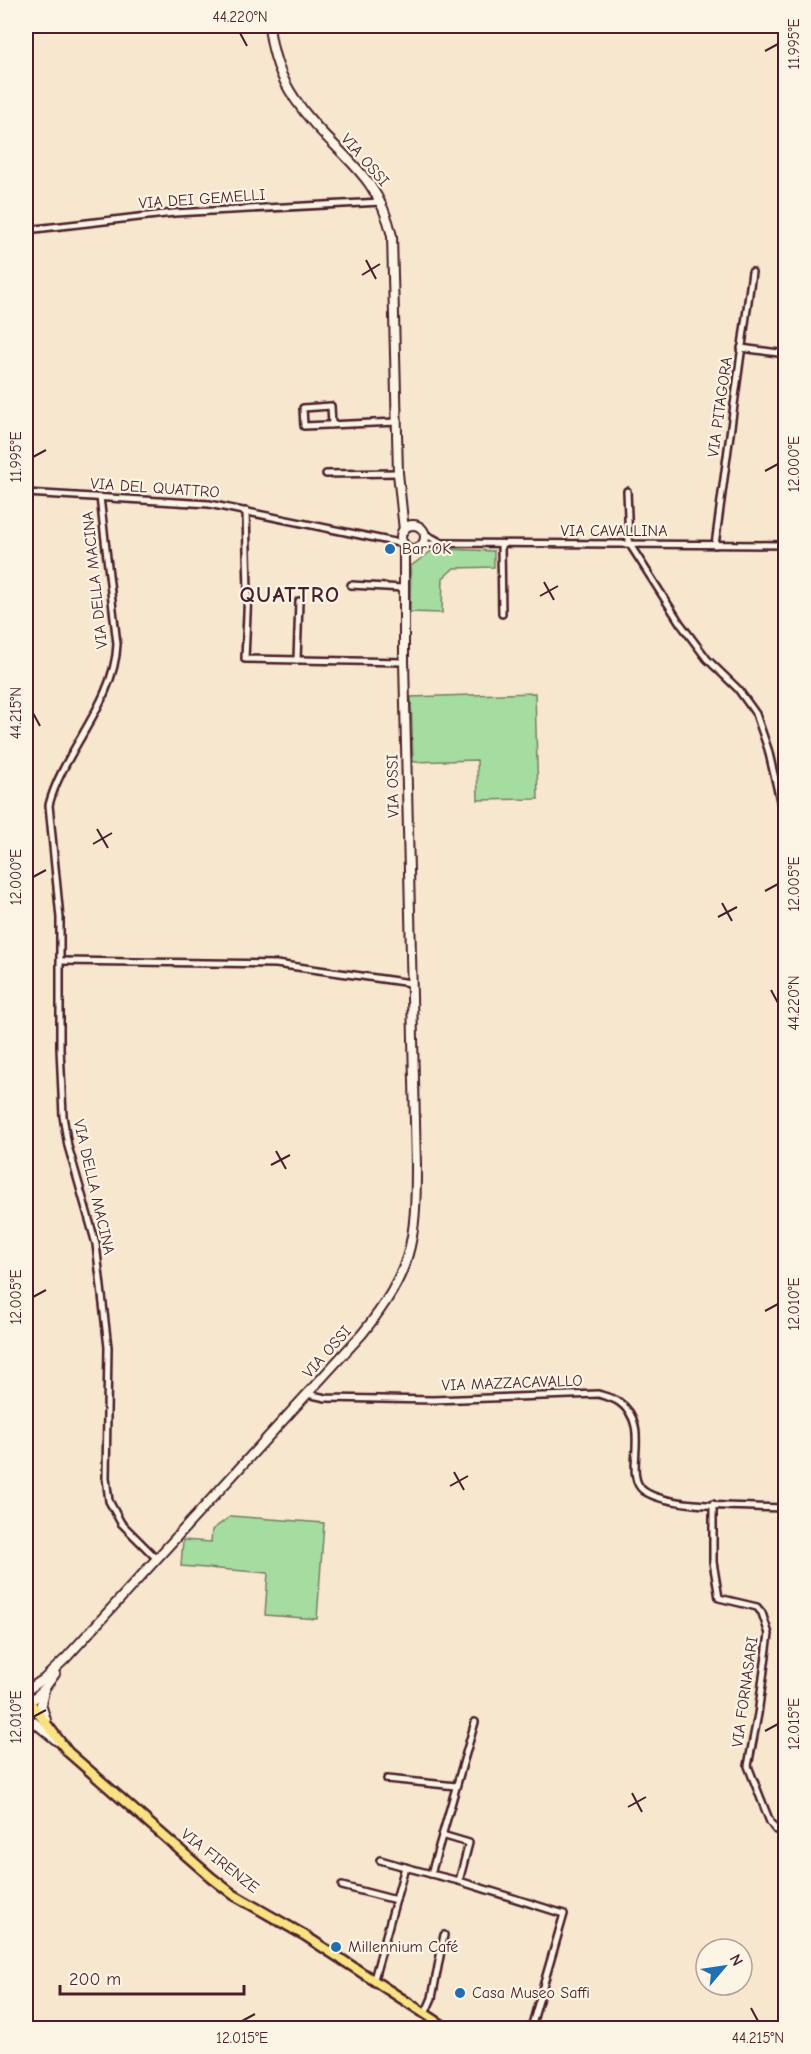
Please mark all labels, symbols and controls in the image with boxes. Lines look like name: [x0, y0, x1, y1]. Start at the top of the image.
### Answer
text: 44.220°N: [212, 8, 268, 26]
text: 11.995°E: [785, 19, 803, 70]
street label: VIA OSSI: [337, 130, 393, 190]
street label: VIA DEI GEMELLI: [138, 186, 266, 212]
street label: VIA PITAGORA: [704, 355, 736, 459]
text: 11.995°E: [7, 432, 25, 483]
text: 12.000°E: [785, 436, 803, 492]
street label: VIA DEL QUATTRO: [90, 475, 220, 501]
street label: VIA DELLA MACINA: [79, 510, 111, 650]
street label: VIA CAVALLINA: [561, 522, 667, 540]
place label: Bar OK: [402, 540, 451, 558]
marker: Bar OK: [383, 542, 397, 556]
district label: QUATTRO: [239, 582, 341, 608]
text: 44.215°N: [7, 687, 25, 739]
street label: VIA OSSI: [383, 754, 403, 818]
text: 12.000°E: [7, 849, 25, 905]
text: 12.005°E: [785, 856, 803, 912]
text: 44.220°N: [785, 975, 803, 1031]
street label: VIA DELLA MACINA: [70, 1118, 118, 1256]
text: 12.005°E: [7, 1269, 25, 1325]
text: 12.010°E: [785, 1277, 803, 1331]
street label: VIA OSSI: [299, 1322, 355, 1382]
street label: VIA MAZZACAVALLO: [441, 1372, 583, 1394]
street label: VIA FORNASARI: [728, 1635, 762, 1749]
text: 12.010°E: [7, 1690, 25, 1744]
text: 12.015°E: [785, 1698, 803, 1750]
street label: VIA FIRENZE: [178, 1825, 263, 1897]
north arrow: [694, 1937, 754, 1997]
place label: Millennium Café: [348, 1938, 458, 1956]
marker: Millennium Café: [329, 1940, 343, 1954]
text: N: [726, 1951, 747, 1969]
scale bar: [60, 1958, 244, 1996]
text: 200 m: [69, 1969, 121, 1990]
place label: Casa Museo Saffi: [472, 1984, 590, 2002]
marker: Casa Museo Saffi: [453, 1986, 467, 2000]
text: 12.015°E: [216, 2029, 268, 2047]
text: 44.215°N: [732, 2029, 784, 2047]

